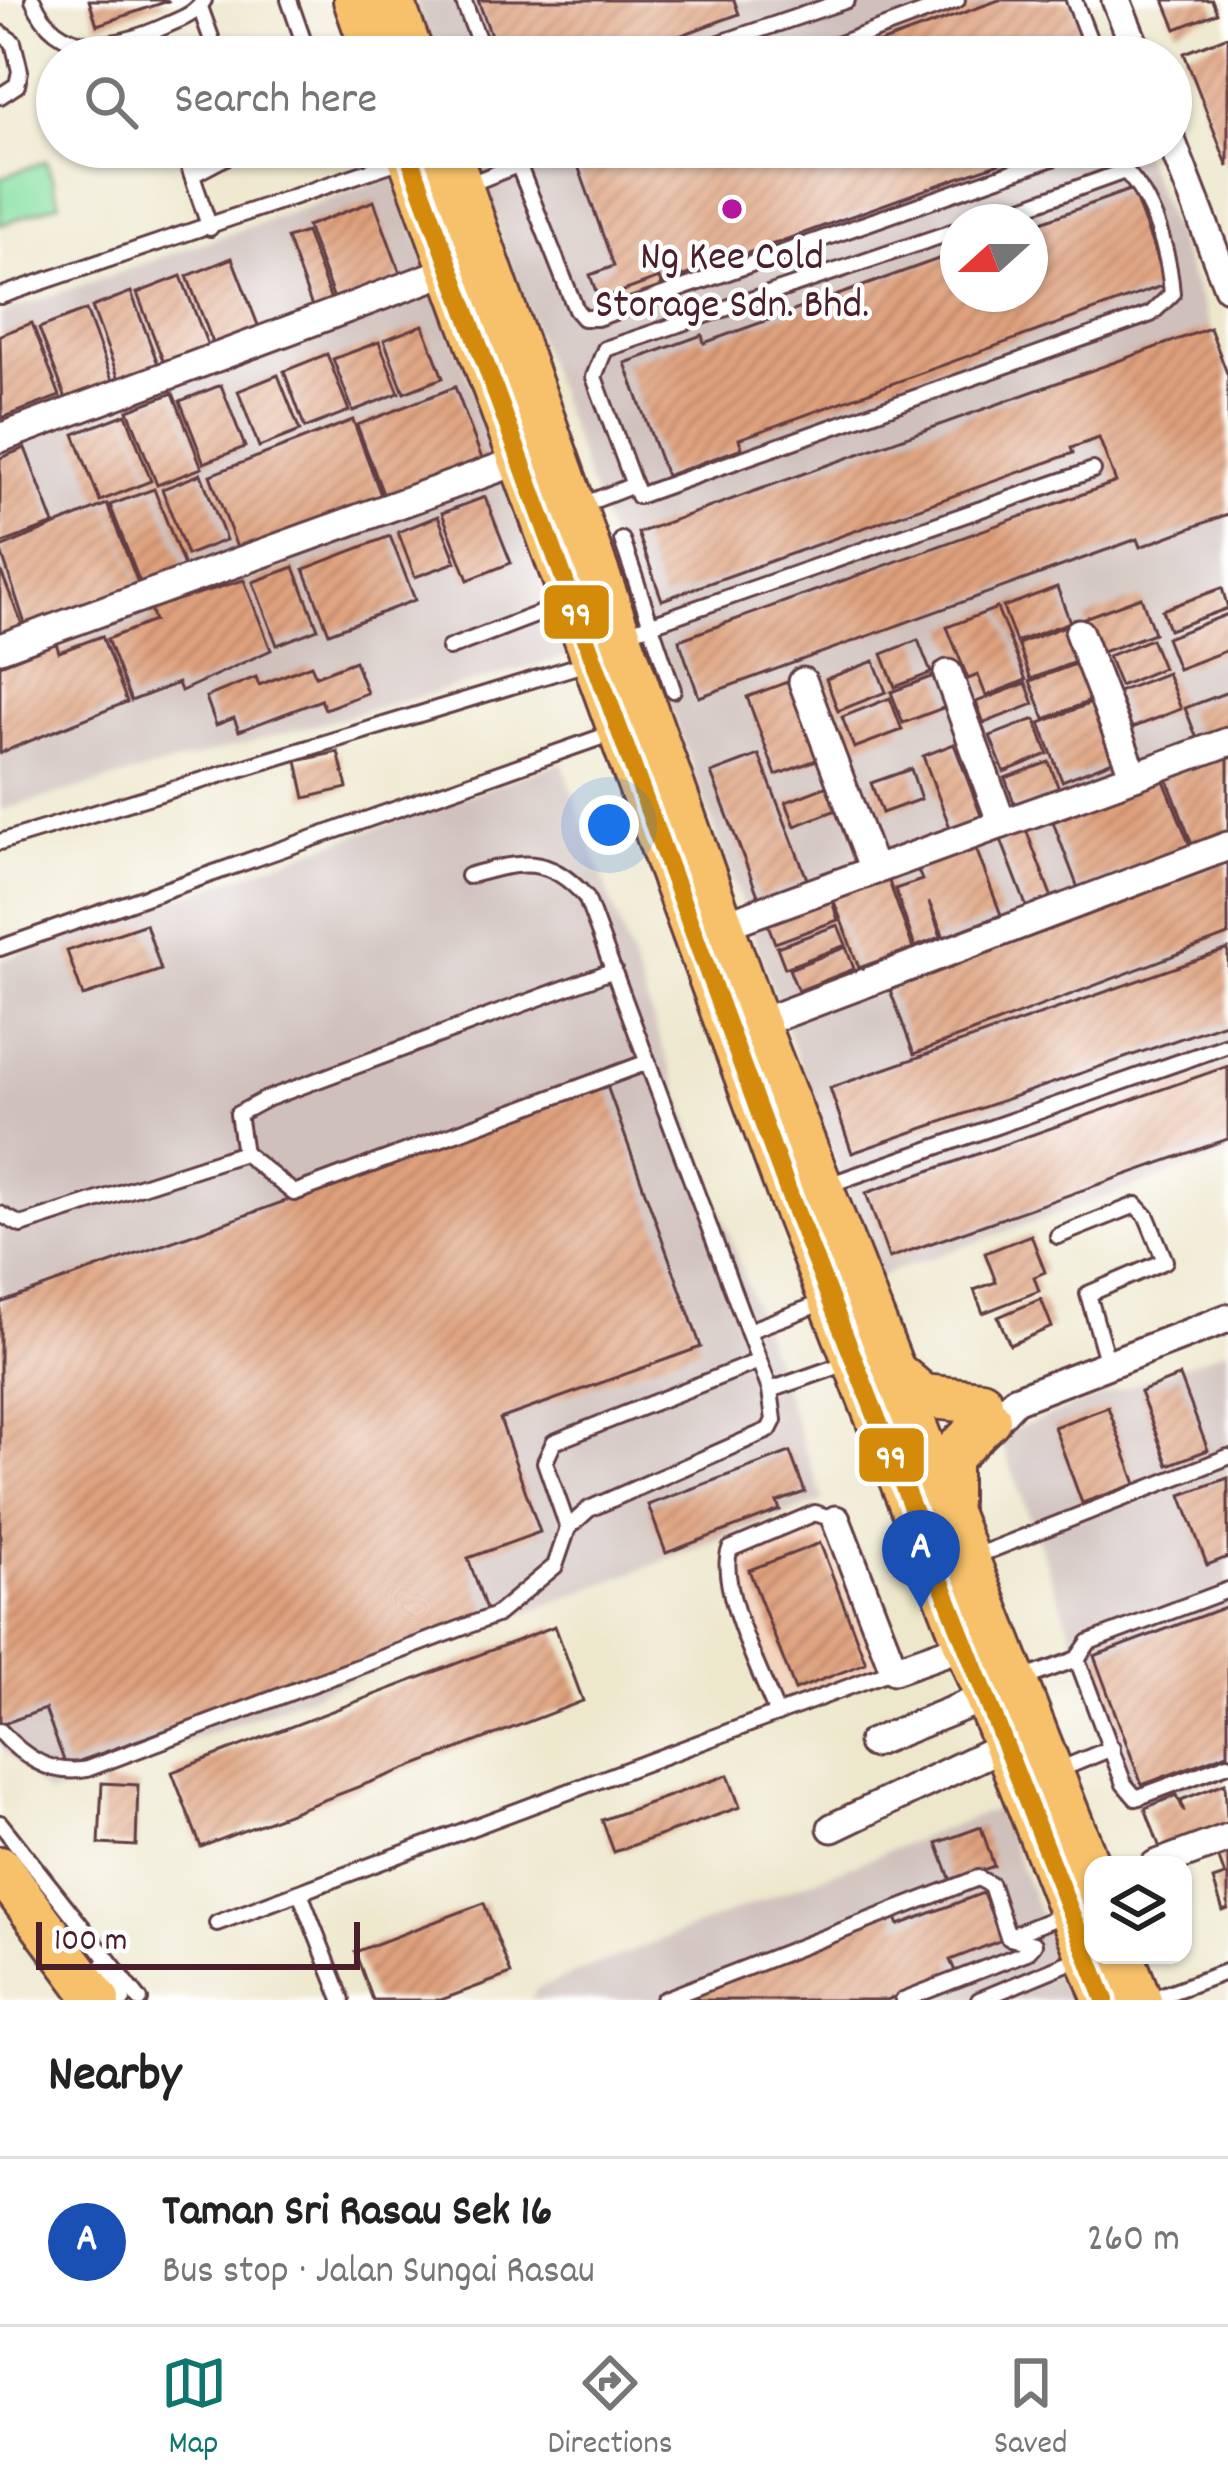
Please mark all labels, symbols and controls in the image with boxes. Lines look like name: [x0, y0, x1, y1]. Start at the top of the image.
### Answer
search box: [36, 36, 1192, 168]
icon: search: [78, 69, 144, 135]
text: Search here: [174, 70, 377, 134]
marker: Ng Kee Cold Storage Sdn. Bhd.: [719, 196, 745, 222]
north arrow: [940, 204, 1048, 312]
place label: Ng Kee Cold Storage Sdn. Bhd.: [595, 230, 869, 338]
line badge: 99: [542, 583, 611, 641]
text: 99: [561, 594, 591, 641]
your location: [579, 795, 639, 855]
line badge: 99: [857, 1426, 926, 1484]
text: 99: [876, 1437, 906, 1484]
pin: A: [882, 1510, 960, 1609]
map controls: [1084, 1856, 1192, 1964]
button: layers: [1084, 1856, 1192, 1964]
scale bar: [36, 1916, 360, 1969]
text: 100 m: [54, 1919, 127, 1966]
text: Nearby: [48, 2042, 181, 2114]
text: Taman Sri Rasau Sek 16: [162, 2182, 552, 2246]
text: A: [76, 2214, 98, 2269]
text: 260 m: [1087, 2214, 1180, 2269]
text: Bus stop · Jalan Sungai Rasau: [162, 2246, 595, 2301]
tab: Map: [161, 2350, 227, 2469]
tab: Directions: [548, 2350, 673, 2469]
tab: Saved: [994, 2350, 1067, 2469]

